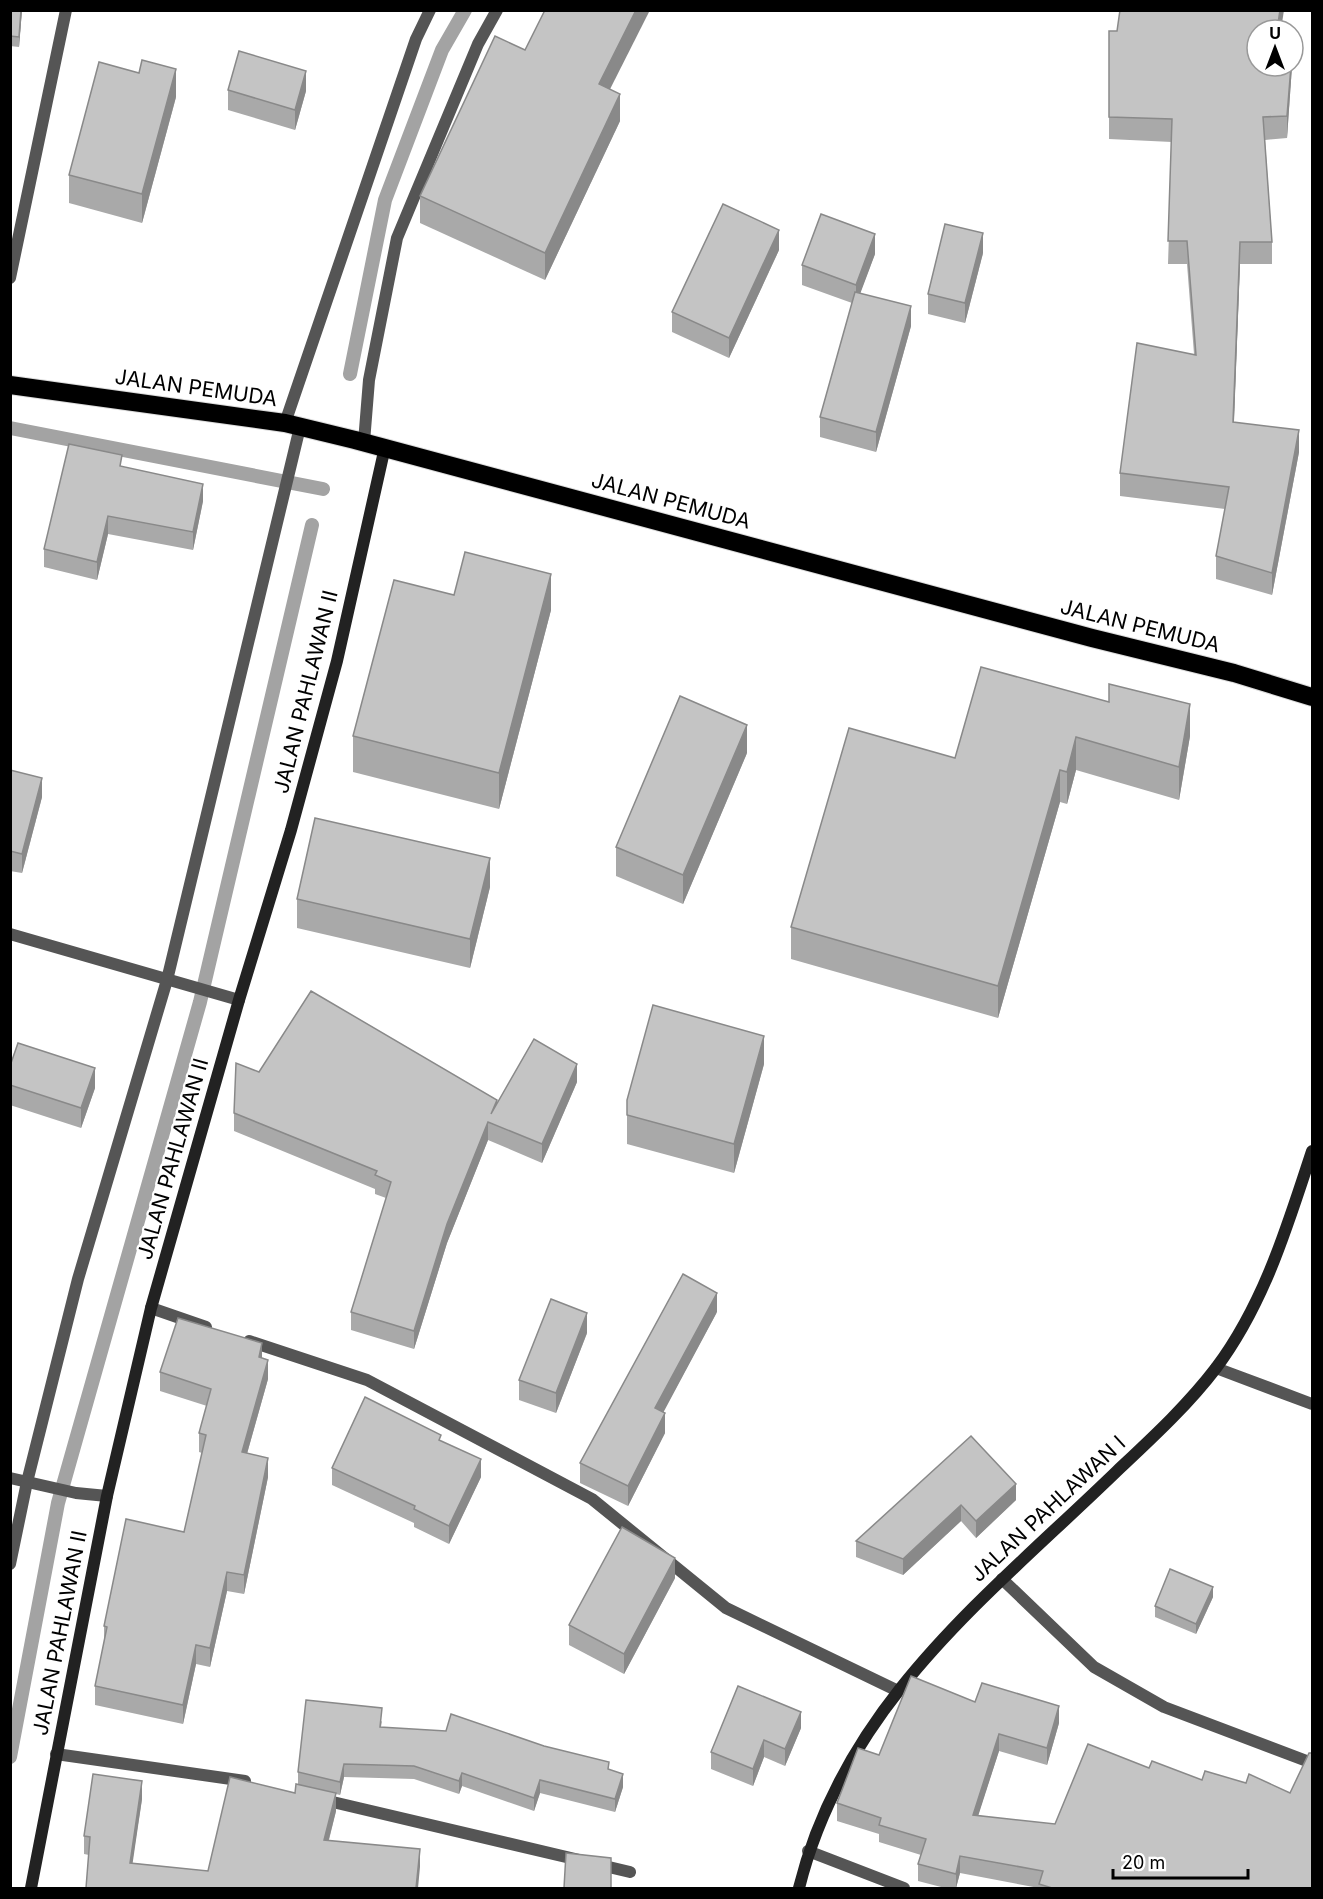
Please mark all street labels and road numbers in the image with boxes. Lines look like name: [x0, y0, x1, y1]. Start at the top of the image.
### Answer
street label: JALAN PEMUDA: [113, 364, 279, 411]
street label: JALAN PEMUDA: [589, 467, 753, 534]
street label: JALAN PAHLAWAN II: [268, 588, 343, 796]
street label: JALAN PEMUDA: [1058, 594, 1223, 657]
street label: JALAN PAHLAWAN II: [132, 1055, 213, 1262]
street label: JALAN PAHLAWAN I: [965, 1430, 1130, 1587]
street label: JALAN PAHLAWAN II: [27, 1528, 92, 1738]

